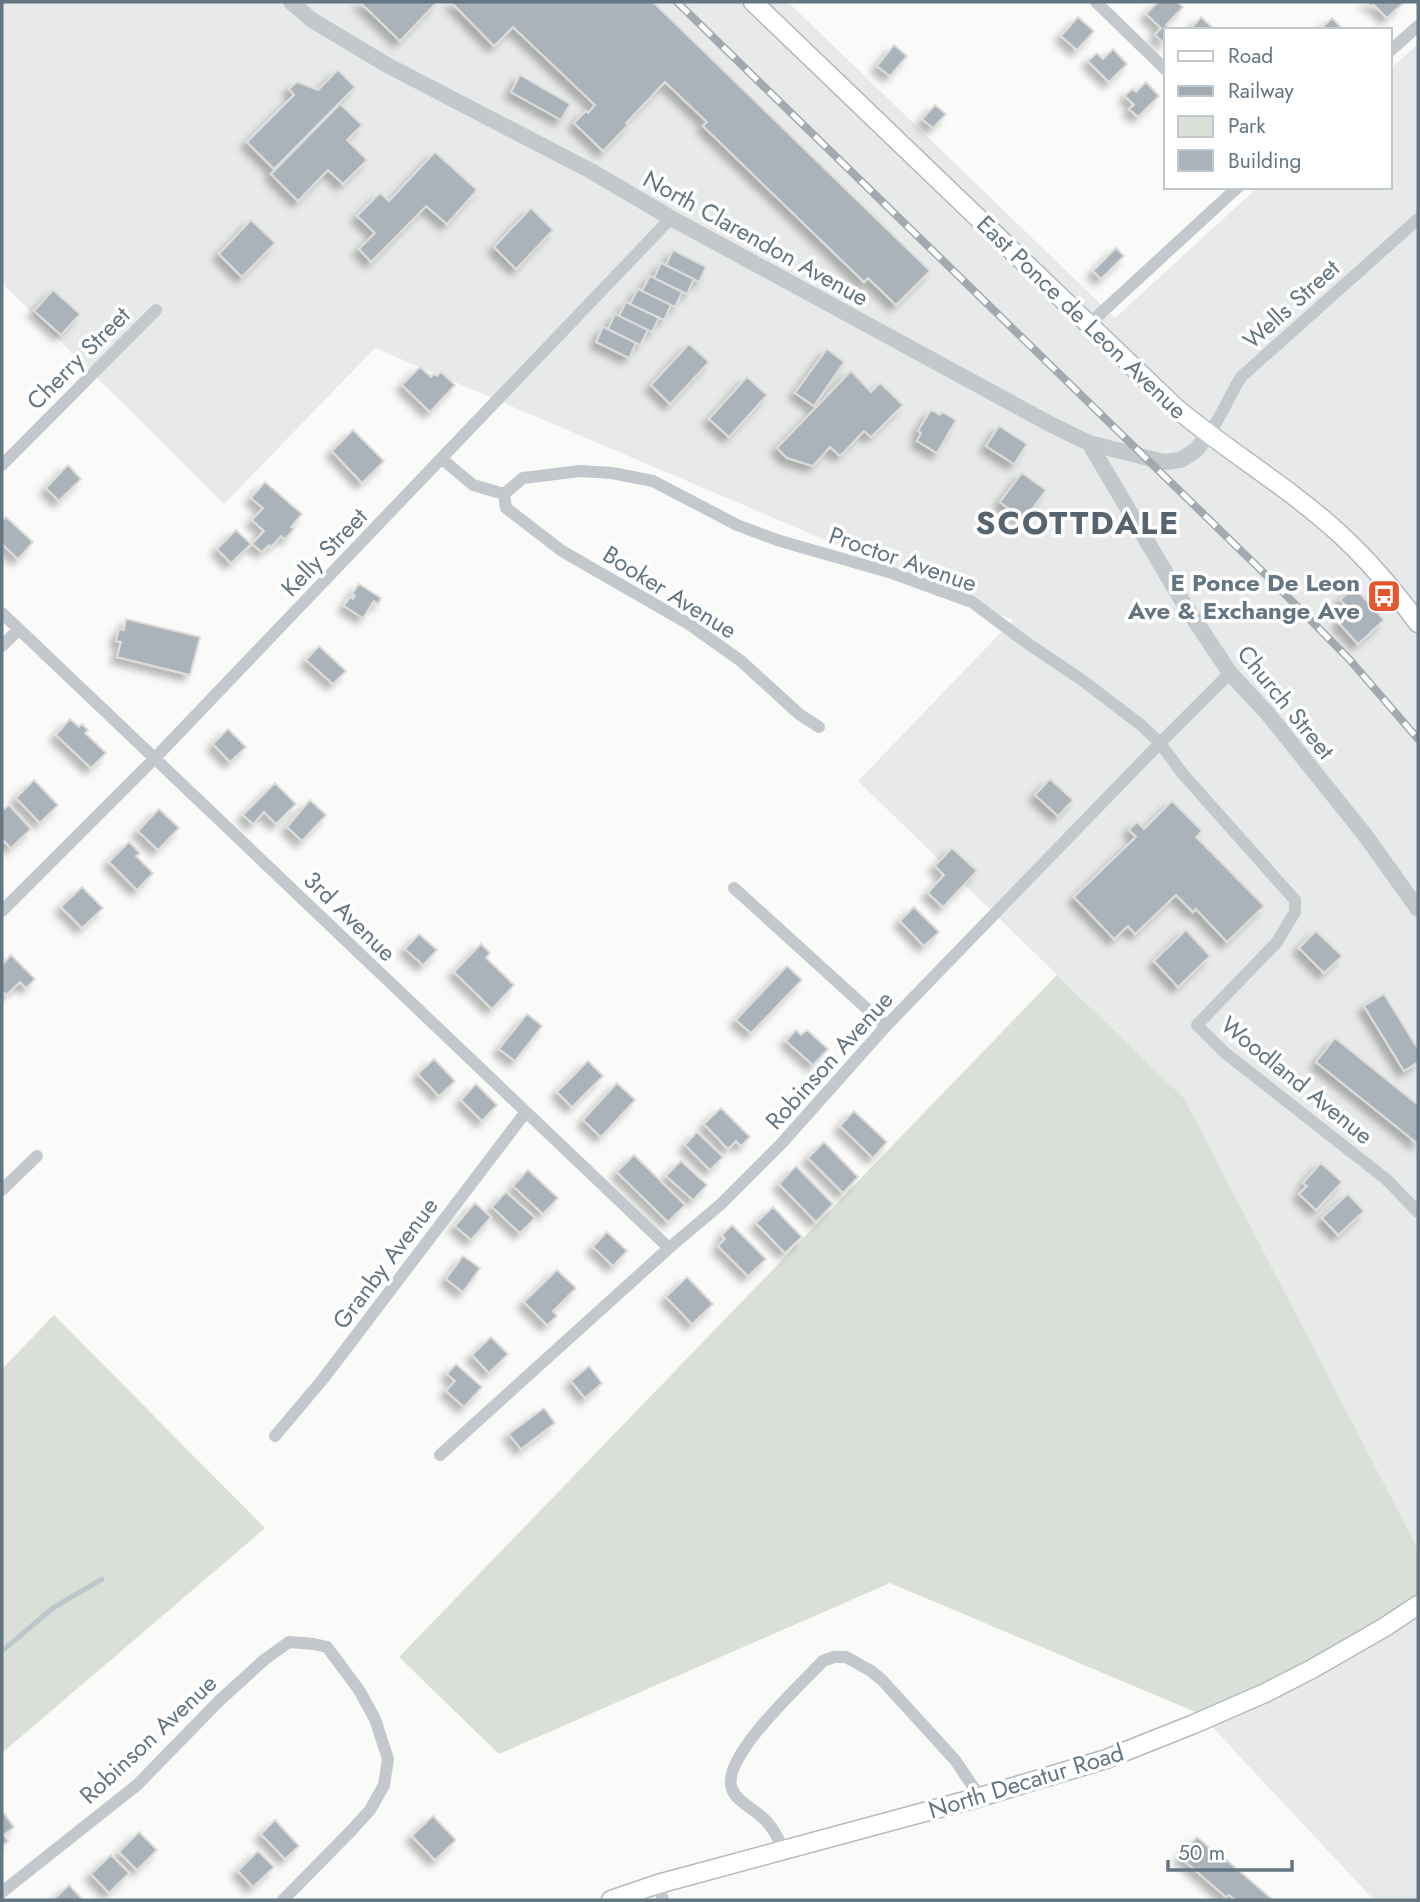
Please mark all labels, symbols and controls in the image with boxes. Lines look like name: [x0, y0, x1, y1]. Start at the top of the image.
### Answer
legend: [1164, 28, 1392, 189]
text: Road: [1228, 41, 1273, 71]
text: Railway: [1228, 76, 1294, 106]
text: Park: [1228, 111, 1266, 141]
text: Building: [1228, 146, 1301, 176]
street label: North Clarendon Avenue: [637, 161, 875, 315]
street label: East Ponce de Leon Avenue: [969, 207, 1195, 427]
street label: Wells Street: [1235, 251, 1347, 357]
street label: Cherry Street: [18, 298, 138, 418]
street label: Kelly Street: [273, 500, 375, 604]
district label: SCOTTDALE: [976, 500, 1180, 546]
street label: Proctor Avenue: [824, 517, 982, 601]
street label: Booker Avenue: [596, 537, 744, 647]
place label: E Ponce De Leon Ave & Exchange Ave: [1127, 565, 1360, 628]
bus stop icon: E Ponce De Leon Ave & Exchange Ave: [1365, 577, 1403, 615]
street label: Church Street: [1229, 637, 1343, 767]
street label: 3rd Avenue: [296, 863, 404, 969]
street label: Robinson Avenue: [757, 983, 901, 1137]
street label: Woodland Avenue: [1213, 1008, 1381, 1152]
street label: Granby Avenue: [324, 1190, 446, 1336]
street label: Robinson Avenue: [72, 1666, 224, 1812]
street label: North Decatur Road: [924, 1735, 1128, 1827]
scale bar: [1168, 1828, 1292, 1872]
text: 50 m: [1178, 1838, 1225, 1868]

